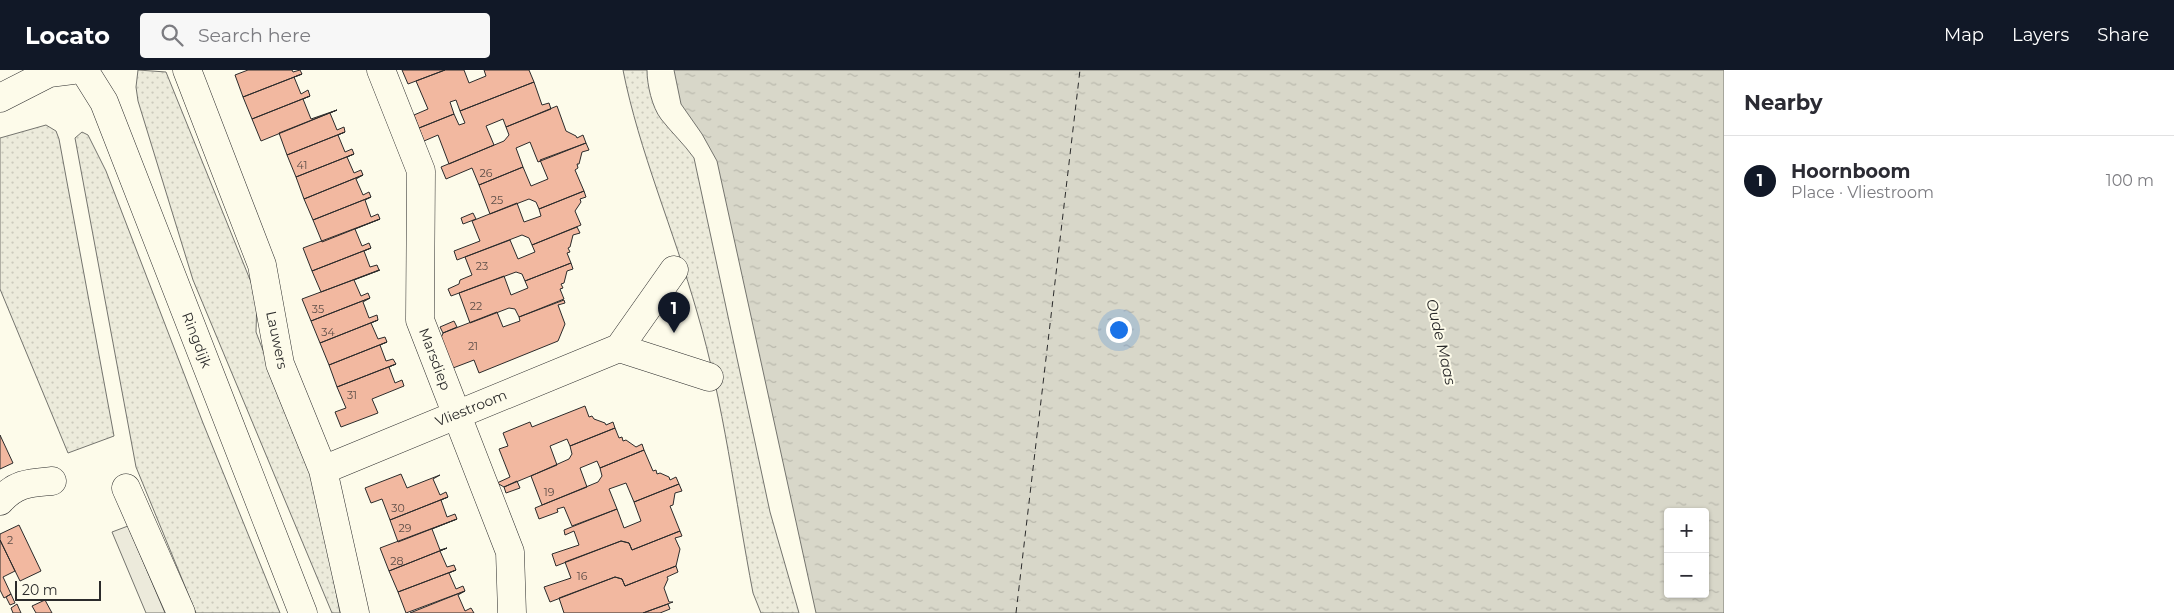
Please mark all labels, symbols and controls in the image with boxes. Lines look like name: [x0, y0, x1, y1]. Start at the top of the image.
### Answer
search box: [140, 13, 490, 58]
text: Locato: [25, 21, 110, 50]
icon: search: [158, 21, 186, 49]
text: Search here: [198, 24, 311, 47]
text: Map: [1944, 24, 1984, 46]
text: Layers: [2012, 24, 2069, 46]
text: Share: [2097, 24, 2149, 46]
text: Nearby: [1744, 90, 1823, 115]
house number: 41: [297, 158, 307, 172]
text: Hoornboom: [1791, 160, 1910, 183]
house number: 26: [480, 166, 493, 180]
text: 1: [1757, 171, 1763, 190]
text: 100 m: [2106, 171, 2154, 190]
text: Place · Vliestroom: [1791, 183, 1934, 202]
house number: 25: [491, 193, 503, 207]
house number: 23: [476, 259, 488, 273]
pin: 1: [658, 292, 690, 333]
water label: Oude Maas: [1422, 297, 1461, 387]
house number: 22: [470, 299, 482, 313]
house number: 35: [312, 302, 324, 316]
street label: Lauwers: [262, 309, 292, 371]
street label: Ringdijk: [178, 310, 216, 371]
your location: [1106, 317, 1132, 343]
house number: 34: [321, 325, 335, 339]
street label: Marsdiep: [415, 325, 455, 393]
house number: 21: [468, 339, 478, 353]
street label: Vliestroom: [432, 385, 510, 431]
house number: 31: [347, 388, 357, 402]
house number: 19: [544, 485, 555, 499]
house number: 30: [391, 501, 405, 515]
map controls: [1664, 508, 1709, 598]
button: +: [1664, 508, 1709, 553]
house number: 29: [399, 521, 412, 535]
house number: 2: [7, 533, 13, 547]
button: −: [1664, 553, 1709, 598]
house number: 28: [390, 554, 404, 568]
house number: 16: [577, 569, 588, 583]
scale bar: [15, 578, 101, 601]
text: 20 m: [22, 581, 58, 599]

